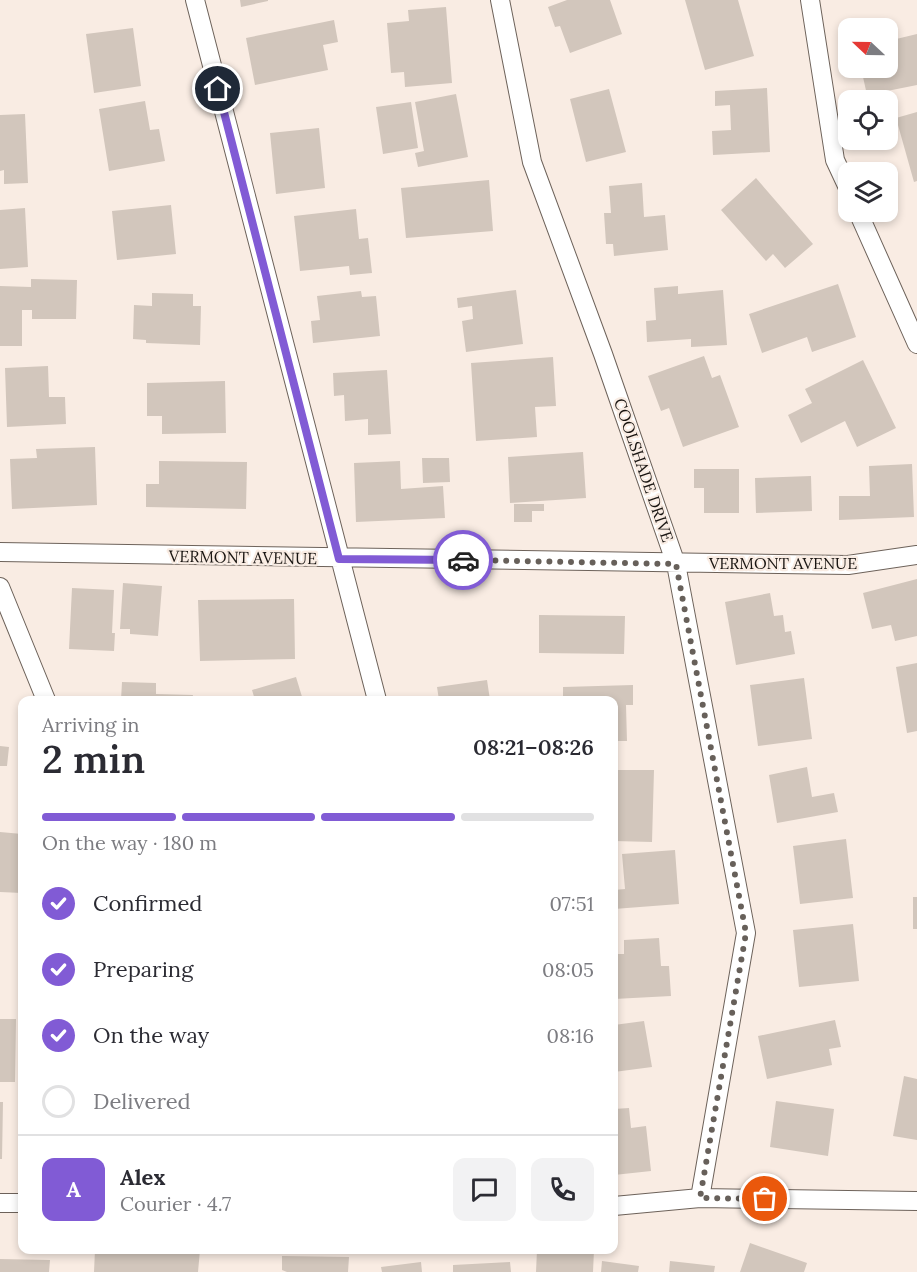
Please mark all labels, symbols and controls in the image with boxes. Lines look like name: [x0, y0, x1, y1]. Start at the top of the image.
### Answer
north arrow: [838, 18, 898, 78]
map controls: [838, 18, 898, 222]
pin: [192, 63, 243, 114]
icon: home: [201, 72, 234, 105]
button: locate: [838, 90, 898, 150]
button: layers: [838, 162, 898, 222]
street label: COOLSHADE DRIVE: [610, 395, 678, 545]
courier: [433, 530, 493, 590]
icon: car: [447, 544, 480, 577]
street label: VERMONT AVENUE: [168, 546, 317, 568]
street label: VERMONT AVENUE: [708, 553, 857, 573]
text: Arriving in: [42, 712, 139, 737]
text: 08:21–08:26: [473, 733, 594, 761]
text: 2 min: [42, 734, 145, 784]
text: On the way · 180 m: [42, 830, 217, 855]
icon: check: [42, 887, 75, 920]
text: Confirmed: [93, 889, 202, 917]
text: 07:51: [550, 891, 594, 916]
icon: check: [42, 953, 75, 986]
text: Preparing: [93, 955, 193, 983]
text: 08:05: [542, 957, 594, 982]
icon: check: [42, 1019, 75, 1052]
text: On the way: [93, 1021, 209, 1049]
text: 08:16: [547, 1023, 594, 1048]
text: Delivered: [93, 1087, 191, 1115]
button: chat: [453, 1158, 516, 1221]
button: phone: [531, 1158, 594, 1221]
text: Alex: [120, 1163, 165, 1191]
pin: [739, 1173, 790, 1224]
text: A: [66, 1175, 81, 1203]
icon: bag: [748, 1182, 781, 1215]
text: Courier · 4.7: [120, 1191, 231, 1216]

